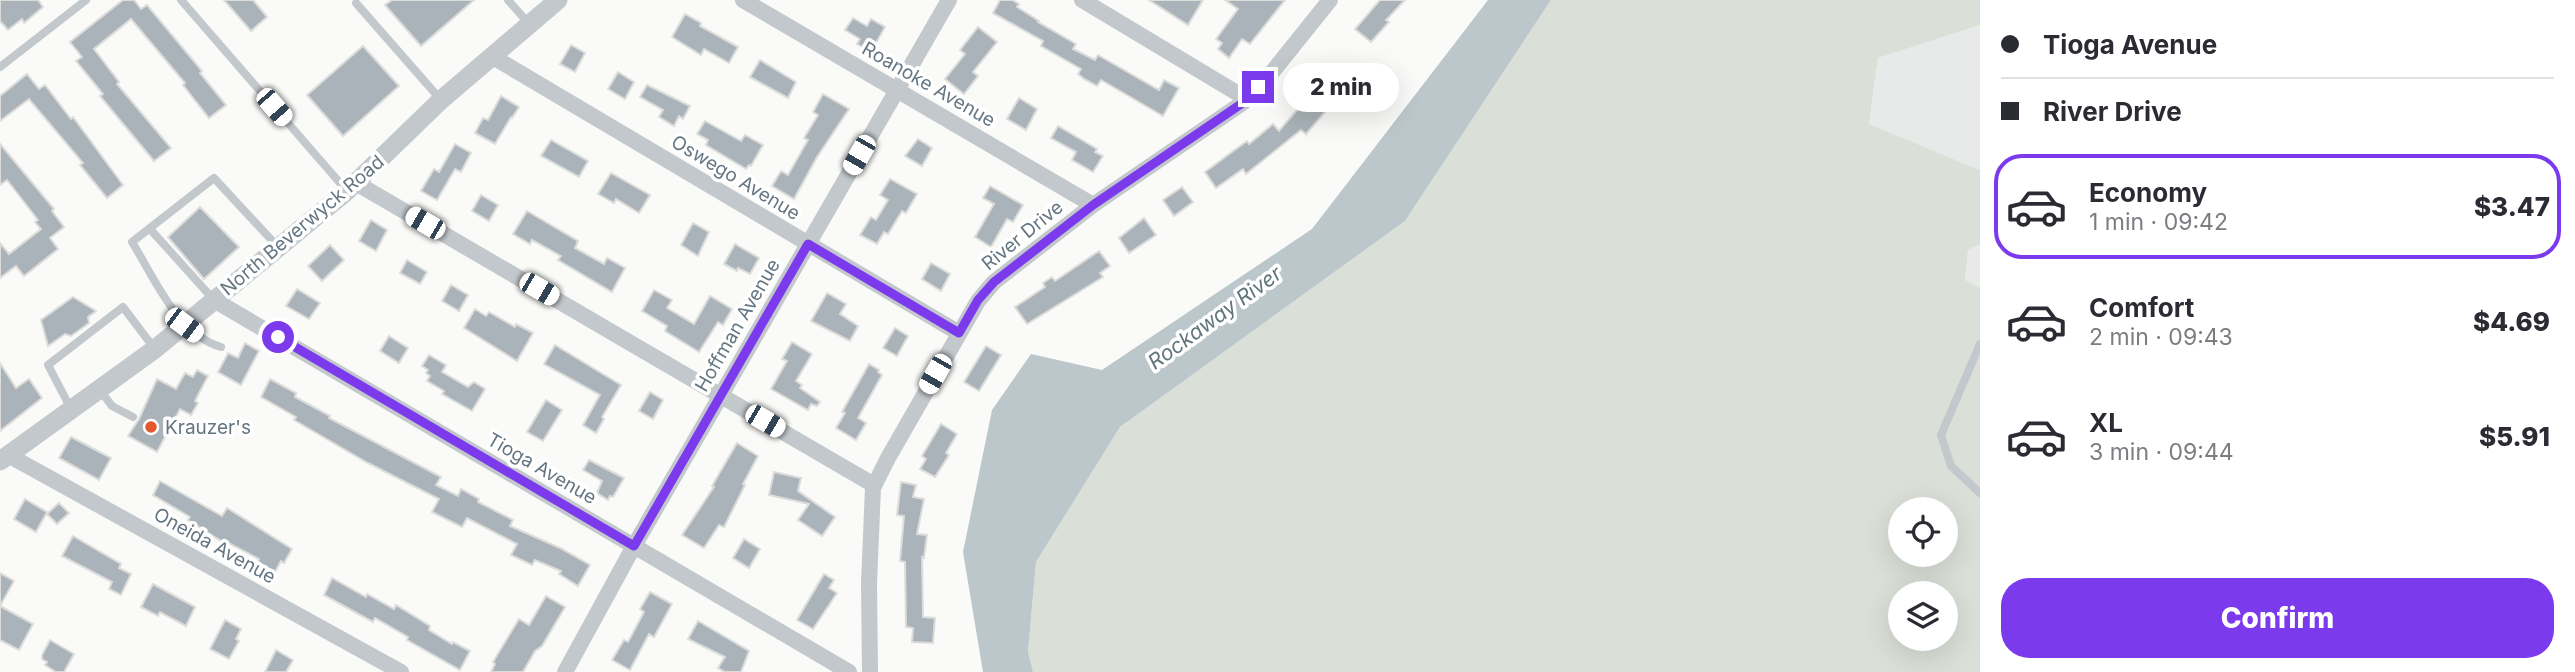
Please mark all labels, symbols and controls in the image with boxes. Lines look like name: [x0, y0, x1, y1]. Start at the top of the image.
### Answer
text: Tioga Avenue: [2043, 29, 2217, 60]
street label: Roanoke Avenue: [858, 37, 999, 132]
callout: 2 min: [1282, 62, 1398, 112]
route end: [1242, 71, 1274, 103]
text: 2 min: [1310, 73, 1372, 101]
car: [253, 84, 296, 130]
text: River Drive: [2043, 96, 2182, 127]
street label: Oswego Avenue: [667, 130, 804, 225]
car: [840, 132, 879, 178]
street label: North Beverwyck Road: [216, 150, 389, 300]
icon: car: [2005, 175, 2068, 238]
text: Economy: [2089, 177, 2207, 208]
text: $3.47: [2474, 191, 2550, 222]
street label: River Drive: [977, 196, 1068, 275]
car: [402, 203, 449, 243]
text: 1 min · 09:42: [2089, 208, 2228, 236]
street label: Hoffman Avenue: [690, 255, 785, 396]
water label: Rockaway River: [1143, 260, 1287, 374]
car: [516, 269, 563, 309]
icon: car: [2005, 290, 2068, 353]
text: Comfort: [2089, 292, 2194, 323]
car: [161, 304, 208, 346]
text: $4.69: [2473, 306, 2550, 337]
route start: [262, 321, 294, 353]
text: 2 min · 09:43: [2089, 323, 2233, 351]
car: [916, 351, 955, 397]
car: [742, 401, 789, 441]
icon: car: [2005, 405, 2068, 468]
text: XL: [2089, 407, 2123, 438]
place label: Krauzer's: [165, 416, 251, 439]
marker: Krauzer's: [143, 419, 159, 435]
text: $5.91: [2479, 421, 2550, 452]
street label: Tioga Avenue: [483, 428, 601, 509]
text: 3 min · 09:44: [2089, 438, 2234, 466]
map controls: [1888, 497, 1958, 651]
button: locate: [1888, 497, 1958, 567]
street label: Oneida Avenue: [150, 502, 280, 588]
button: Confirm: [2001, 578, 2554, 658]
button: layers: [1888, 581, 1958, 651]

